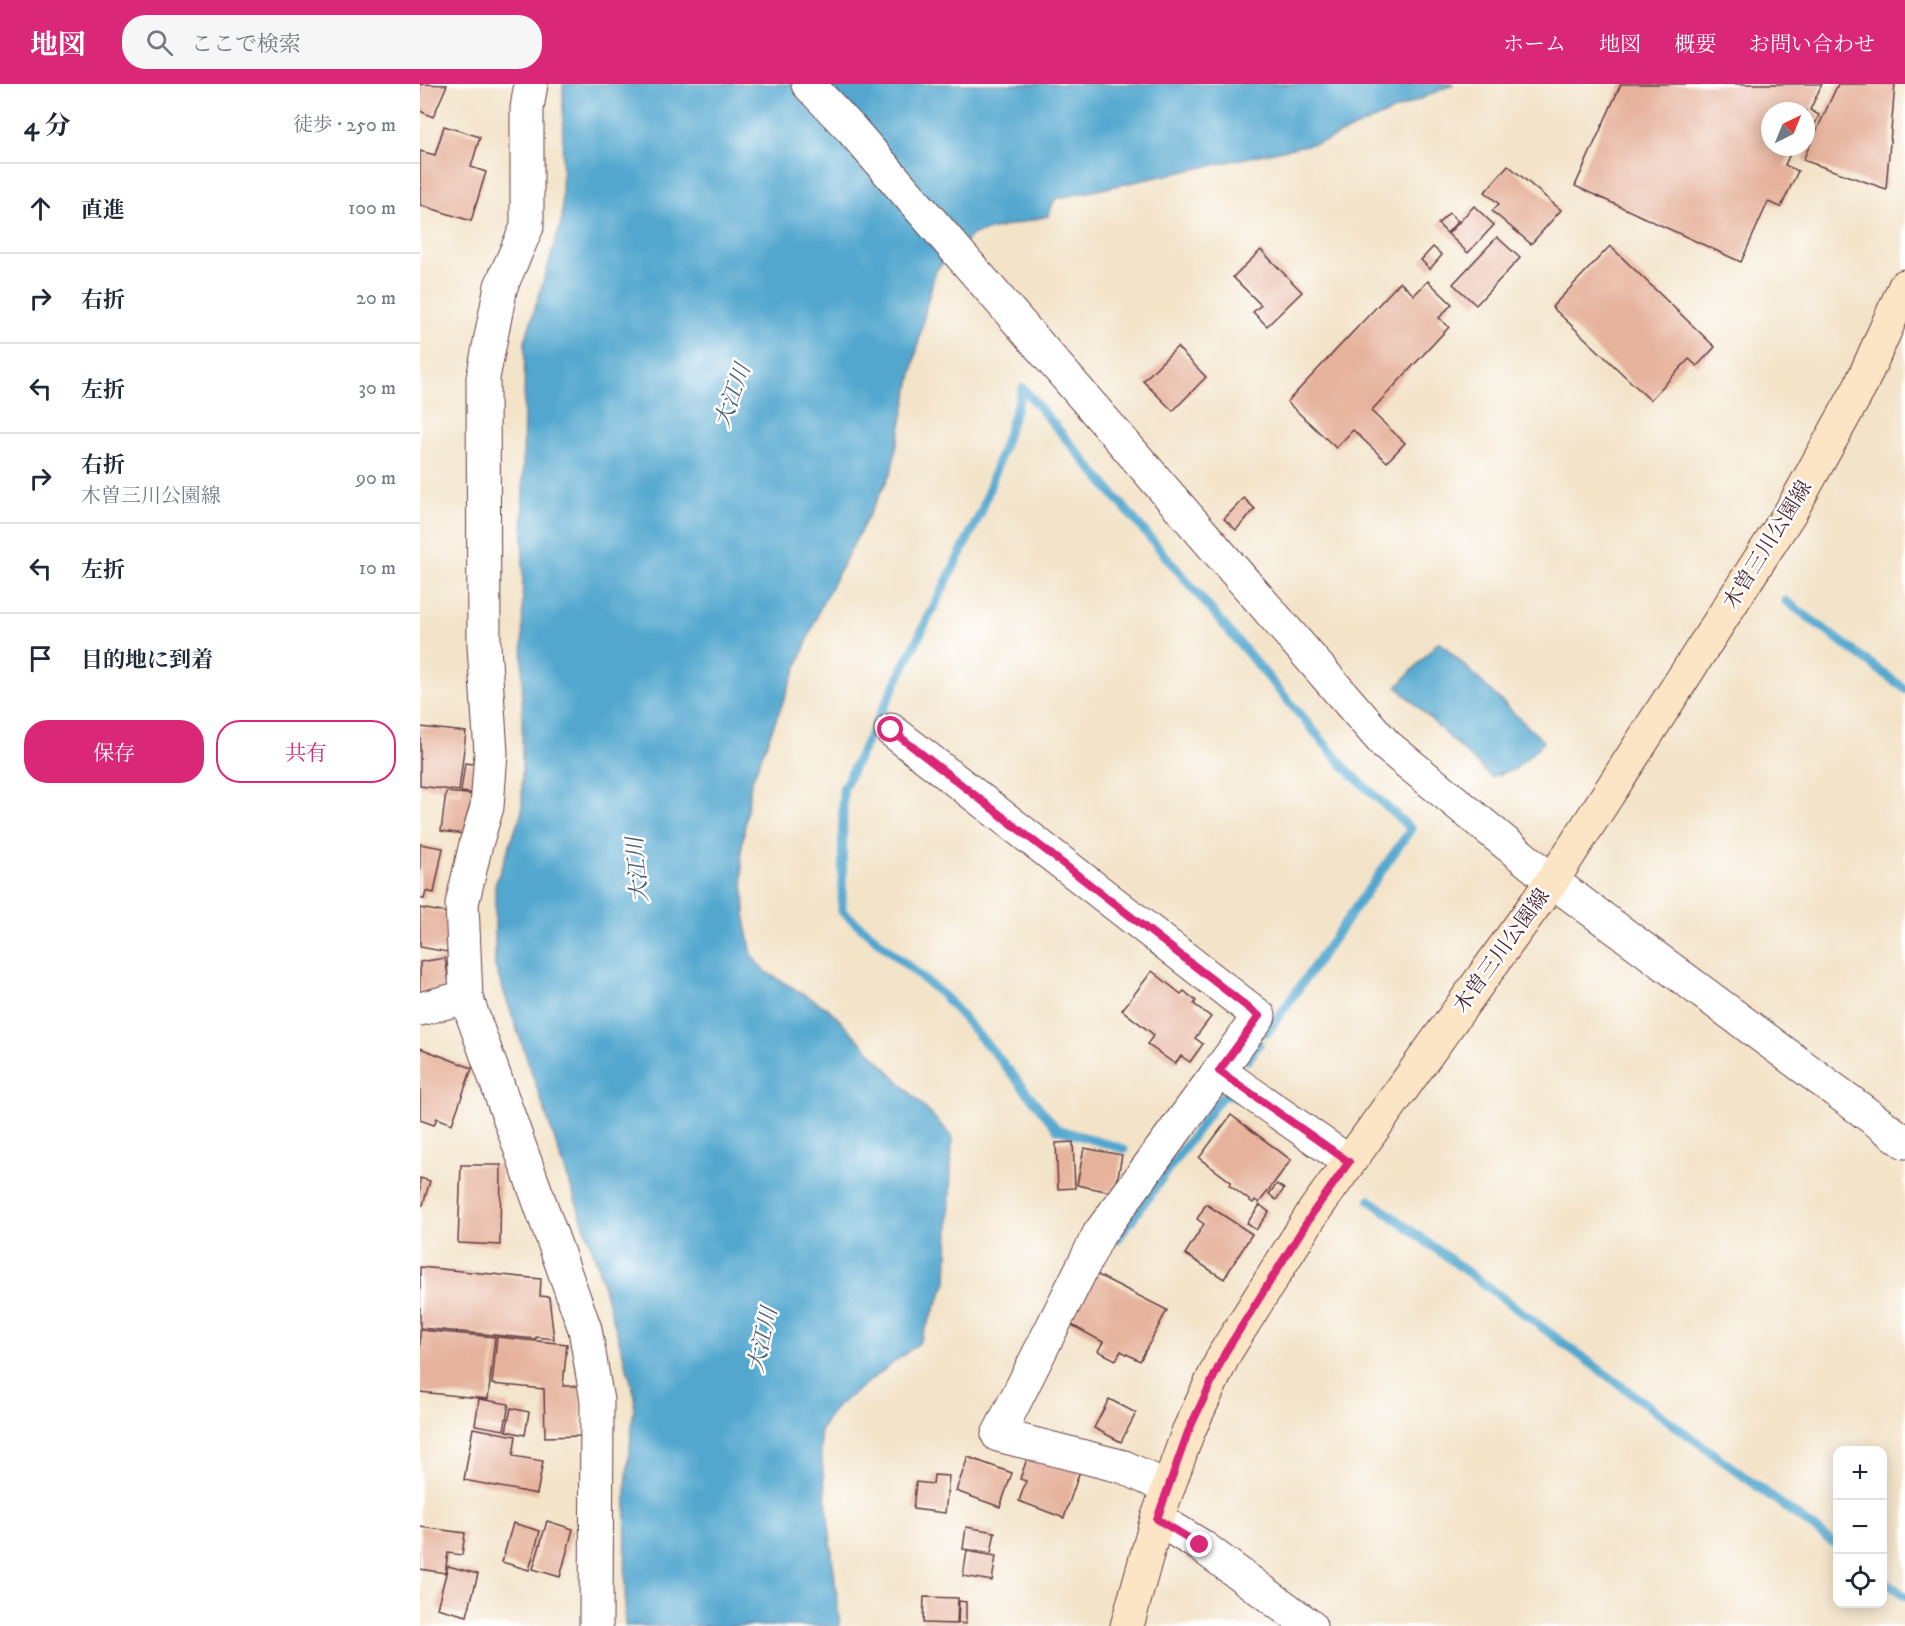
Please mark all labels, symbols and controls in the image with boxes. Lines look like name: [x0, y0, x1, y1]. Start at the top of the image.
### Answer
search box: [122, 15, 542, 69]
icon: search: [143, 26, 176, 59]
text: 地図: [30, 28, 86, 63]
text: ここで検索: [191, 31, 301, 58]
text: ホーム: [1503, 32, 1566, 58]
text: 地図: [1599, 32, 1641, 58]
text: 概要: [1674, 32, 1716, 58]
text: お問い合わせ: [1749, 32, 1875, 58]
north arrow: [1761, 102, 1815, 156]
text: 4 分: [24, 110, 71, 143]
text: 徒歩 · 250 m: [293, 113, 396, 138]
icon: ahead: [24, 192, 57, 225]
text: 100 m: [348, 196, 396, 221]
text: 直進: [81, 197, 125, 224]
icon: right: [24, 282, 57, 315]
text: 20 m: [356, 286, 396, 311]
text: 右折: [81, 287, 125, 314]
water label: 大江川: [709, 359, 758, 432]
icon: left: [24, 372, 57, 405]
text: 30 m: [358, 376, 396, 401]
text: 左折: [81, 377, 125, 404]
text: 右折: [81, 452, 125, 479]
icon: right: [24, 462, 57, 495]
text: 90 m: [356, 466, 396, 491]
street label: 木曽三川公園線: [1718, 476, 1818, 614]
text: 木曽三川公園線: [81, 484, 221, 509]
icon: left: [24, 552, 57, 585]
text: 10 m: [359, 556, 396, 581]
text: 左折: [81, 557, 125, 584]
icon: arrive: [24, 642, 57, 675]
text: 目的地に到着: [81, 647, 213, 674]
route start: [877, 716, 903, 742]
button: 保存: [24, 720, 204, 783]
button: 共有: [216, 720, 396, 783]
water label: 大江川: [622, 834, 654, 904]
street label: 木曽三川公園線: [1448, 884, 1556, 1018]
water label: 大江川: [742, 1303, 784, 1375]
map controls: [1833, 1446, 1887, 1608]
button: +: [1833, 1446, 1887, 1500]
button: −: [1833, 1500, 1887, 1554]
route end: [1186, 1531, 1212, 1557]
button: locate: [1833, 1554, 1887, 1608]

